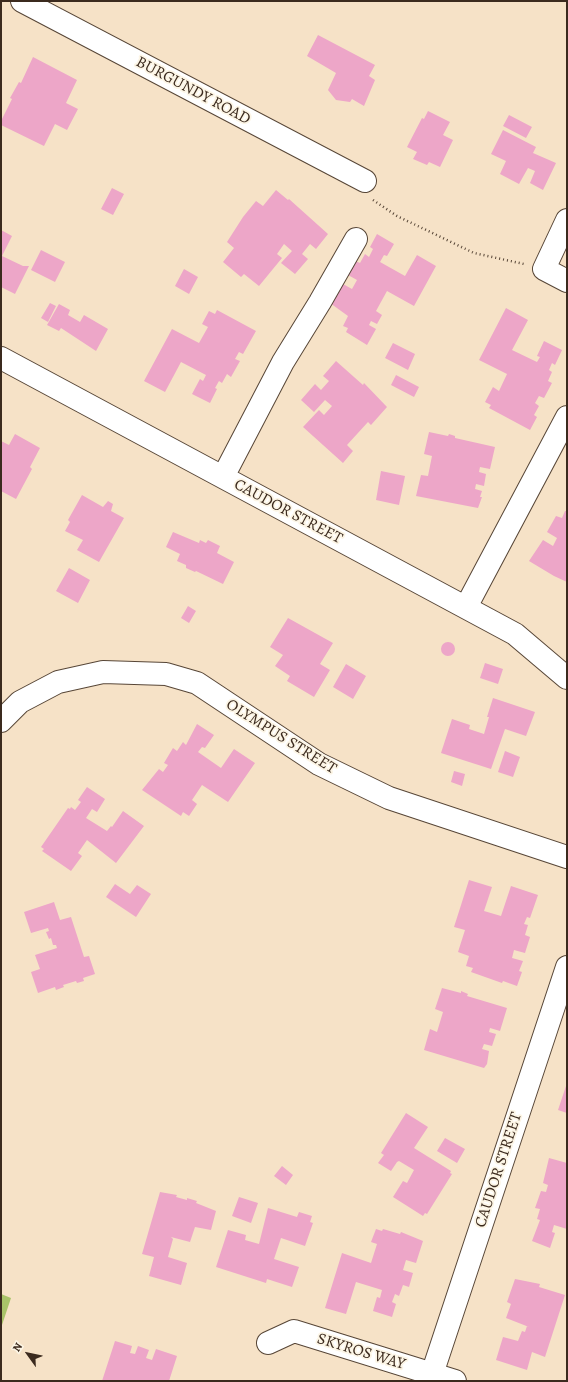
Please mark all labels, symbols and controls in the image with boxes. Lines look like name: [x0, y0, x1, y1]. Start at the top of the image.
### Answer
street label: BURGUNDY ROAD: [132, 53, 254, 129]
street label: CAUDOR STREET: [231, 475, 345, 549]
street label: OLYMPUS STREET: [222, 695, 340, 779]
street label: CAUDOR STREET: [471, 1110, 527, 1230]
street label: SKYROS WAY: [315, 1330, 407, 1374]
north arrow: [8, 1334, 48, 1374]
text: N: [9, 1340, 26, 1355]

